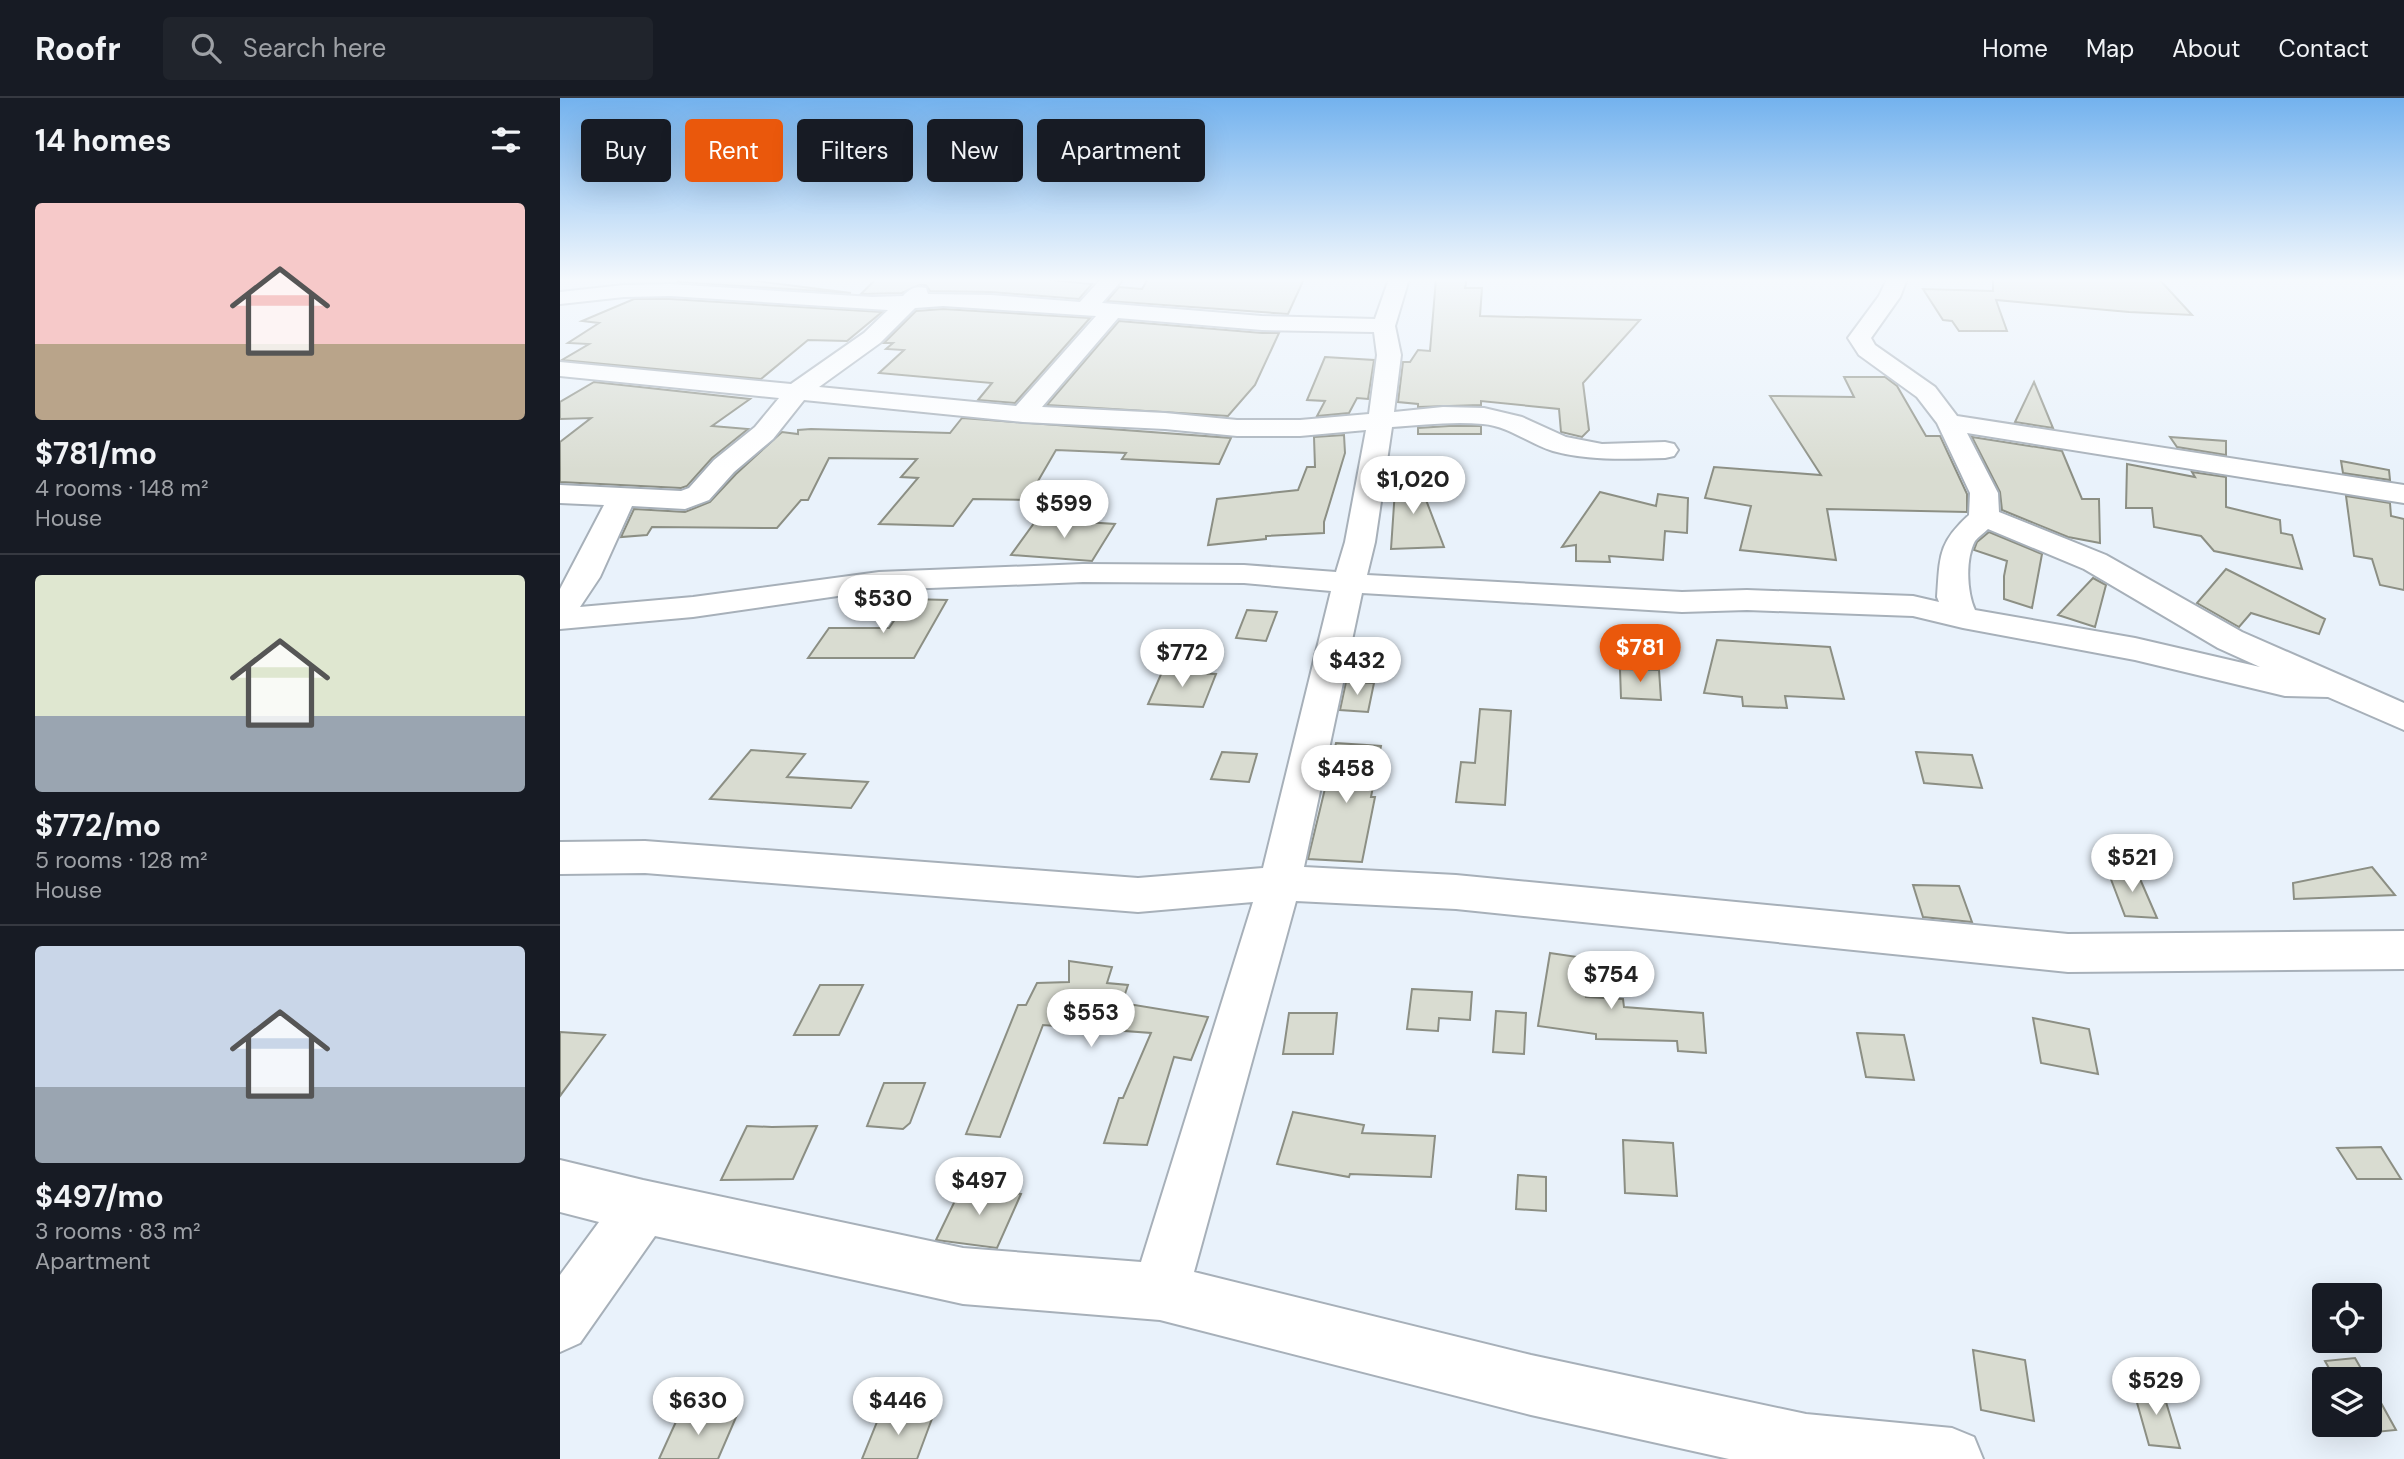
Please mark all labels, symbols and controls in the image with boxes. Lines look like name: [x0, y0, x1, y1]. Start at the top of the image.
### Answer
search box: [163, 17, 653, 80]
text: Roofr: [35, 27, 121, 70]
icon: search: [187, 29, 225, 67]
text: Search here: [243, 31, 386, 65]
text: Home: [1982, 33, 2048, 64]
text: Map: [2086, 33, 2134, 64]
text: About: [2172, 33, 2241, 64]
text: Contact: [2279, 33, 2369, 64]
chip: Buy: [581, 119, 671, 182]
chip: Rent: [685, 119, 783, 182]
chip: Filters: [797, 119, 913, 182]
chip: New: [927, 119, 1023, 182]
chip: Apartment: [1037, 119, 1205, 182]
text: 14 homes: [35, 121, 172, 160]
icon: filters: [487, 121, 525, 159]
icon: home: [217, 248, 343, 374]
text: $781/mo: [35, 434, 157, 473]
pin: $1,020: [1356, 456, 1470, 516]
text: $1,020: [1376, 464, 1450, 494]
text: 4 rooms · 148 m²: [35, 473, 209, 503]
pin: $599: [1023, 480, 1105, 540]
text: $599: [1036, 488, 1092, 518]
text: House: [35, 503, 102, 533]
pin: $530: [842, 575, 924, 635]
text: $530: [854, 583, 912, 613]
icon: home: [217, 620, 343, 746]
pin: $781: [1599, 624, 1681, 684]
pin: $772: [1141, 630, 1223, 689]
text: $781: [1616, 632, 1664, 662]
text: $772: [1156, 637, 1208, 667]
pin: $432: [1316, 638, 1398, 697]
text: $432: [1329, 645, 1385, 675]
pin: $458: [1305, 746, 1387, 805]
text: $458: [1317, 753, 1375, 783]
text: $772/mo: [35, 806, 161, 845]
pin: $521: [2091, 834, 2173, 894]
text: $521: [2107, 842, 2157, 872]
text: 5 rooms · 128 m²: [35, 845, 208, 875]
text: House: [35, 875, 102, 905]
pin: $754: [1570, 951, 1652, 1011]
text: $754: [1584, 959, 1638, 989]
pin: $553: [1050, 990, 1132, 1049]
icon: home: [217, 991, 343, 1117]
text: $553: [1063, 997, 1119, 1027]
pin: $497: [938, 1158, 1020, 1217]
text: $497: [951, 1165, 1007, 1195]
text: $497/mo: [35, 1177, 164, 1216]
text: 3 rooms · 83 m²: [35, 1216, 201, 1246]
text: Apartment: [35, 1246, 150, 1276]
map controls: [2312, 1283, 2382, 1437]
button: locate: [2312, 1283, 2382, 1353]
pin: $529: [2115, 1358, 2197, 1417]
text: $529: [2128, 1365, 2184, 1395]
button: layers: [2312, 1367, 2382, 1437]
pin: $630: [657, 1378, 739, 1437]
pin: $446: [857, 1378, 939, 1437]
text: $630: [669, 1385, 727, 1415]
text: $446: [869, 1385, 927, 1415]

